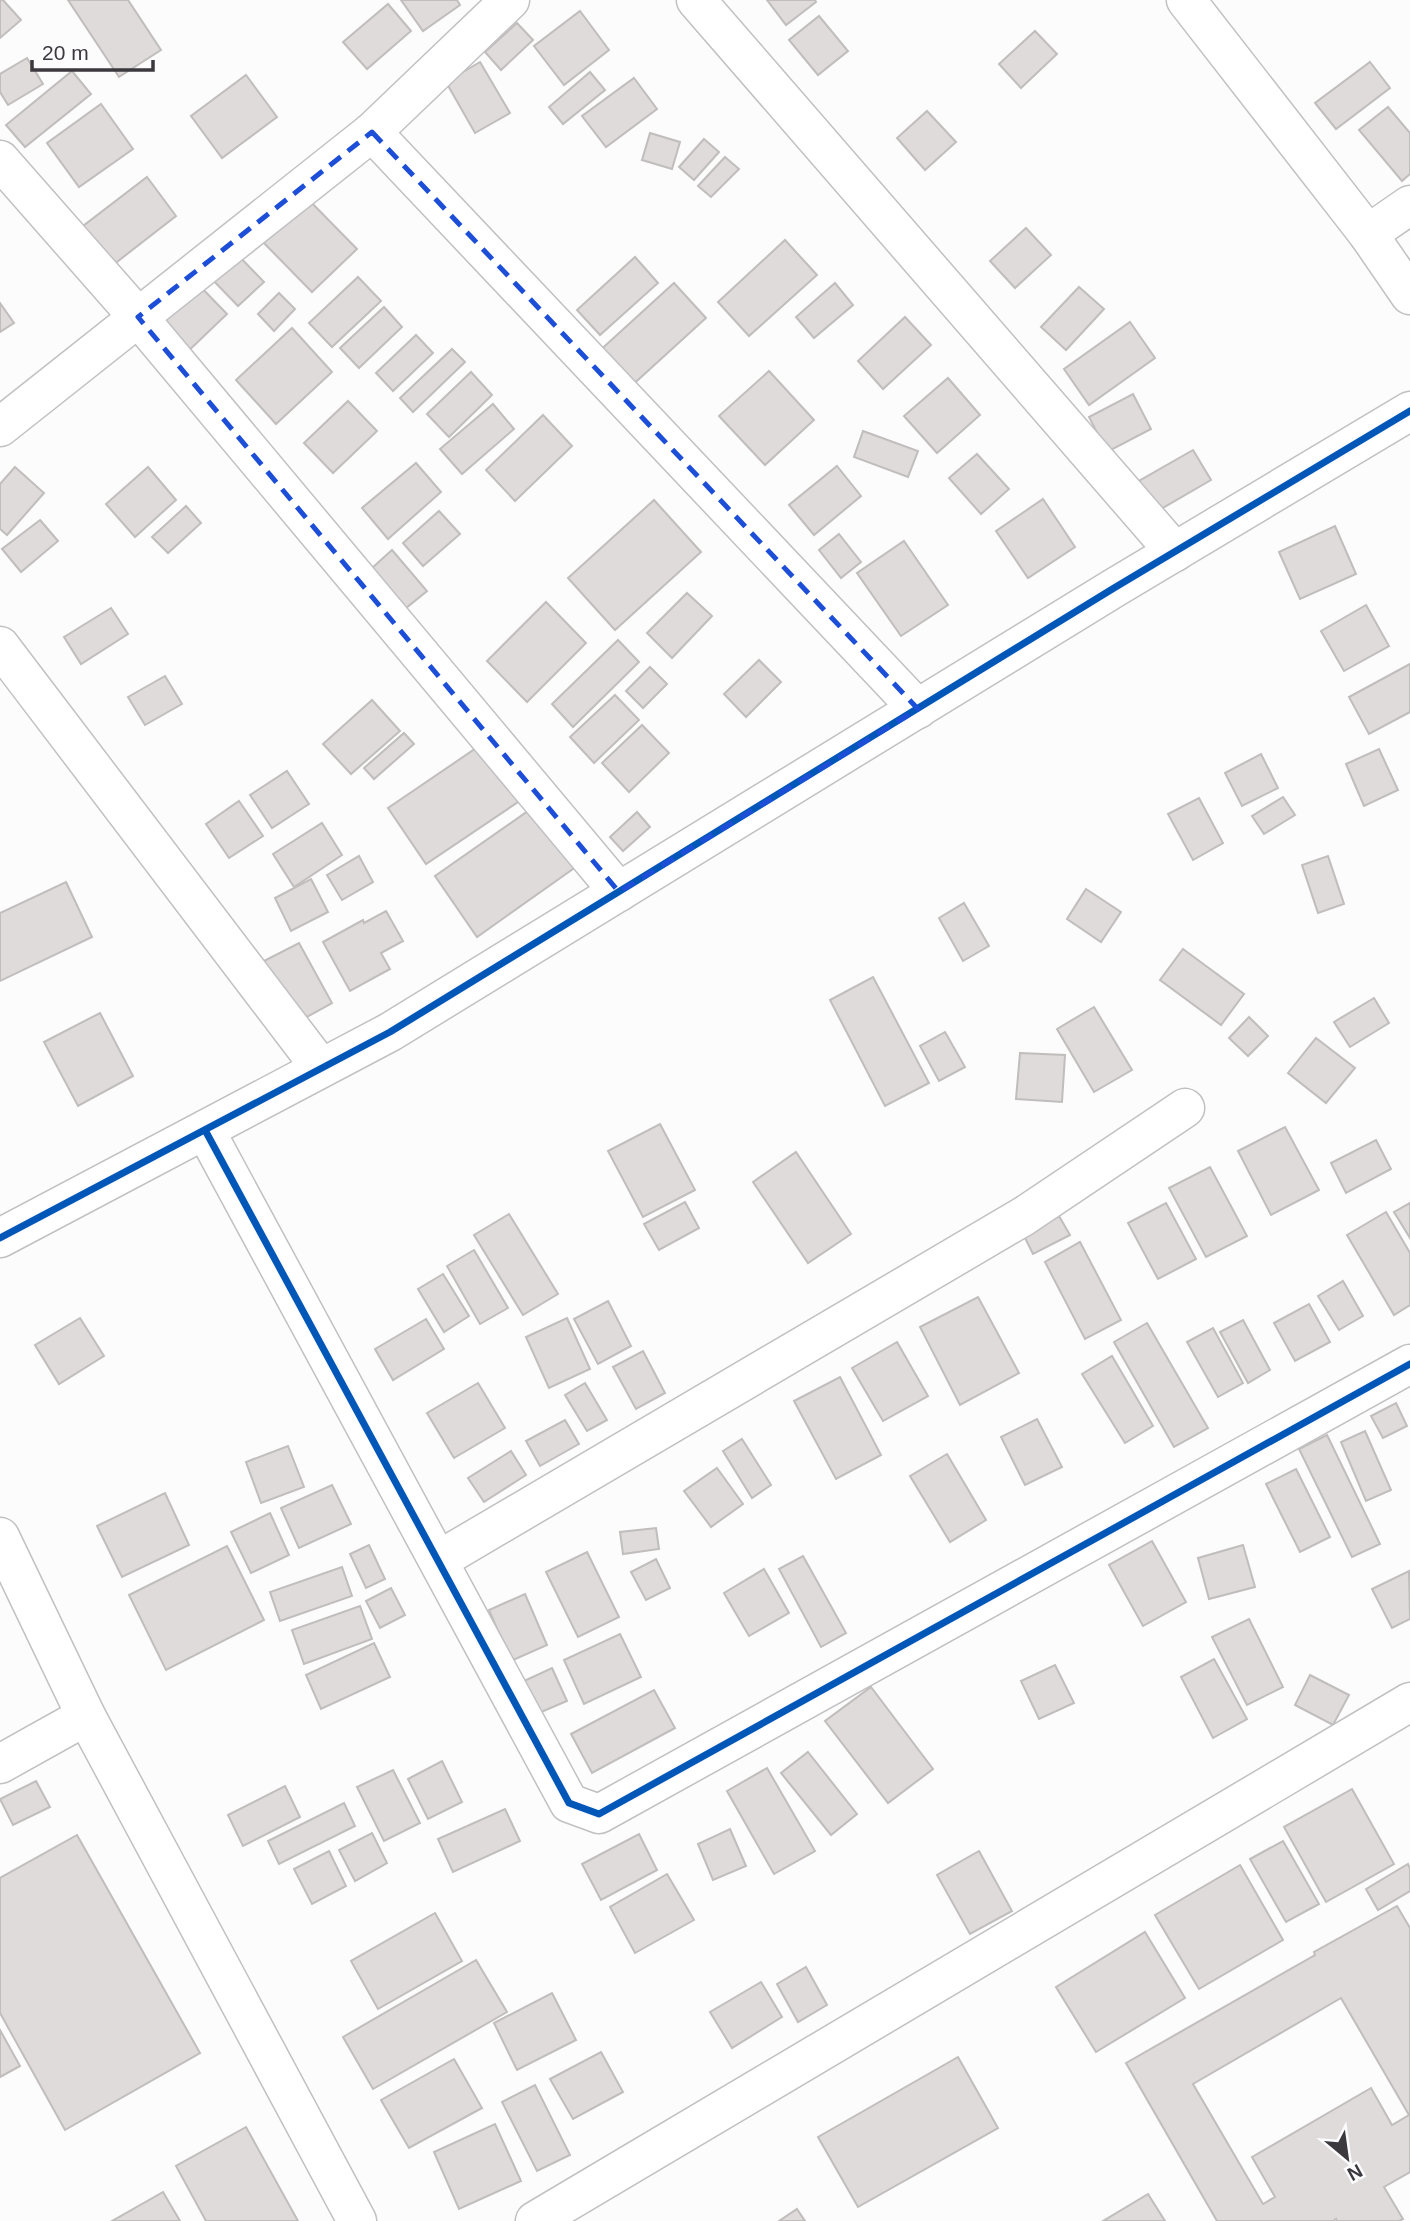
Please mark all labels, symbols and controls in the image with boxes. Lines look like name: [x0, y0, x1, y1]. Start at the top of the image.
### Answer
scale bar: [32, 28, 152, 72]
text: 20 m: [42, 41, 89, 64]
north arrow: [1312, 2123, 1382, 2193]
text: N: [1344, 2160, 1366, 2185]

